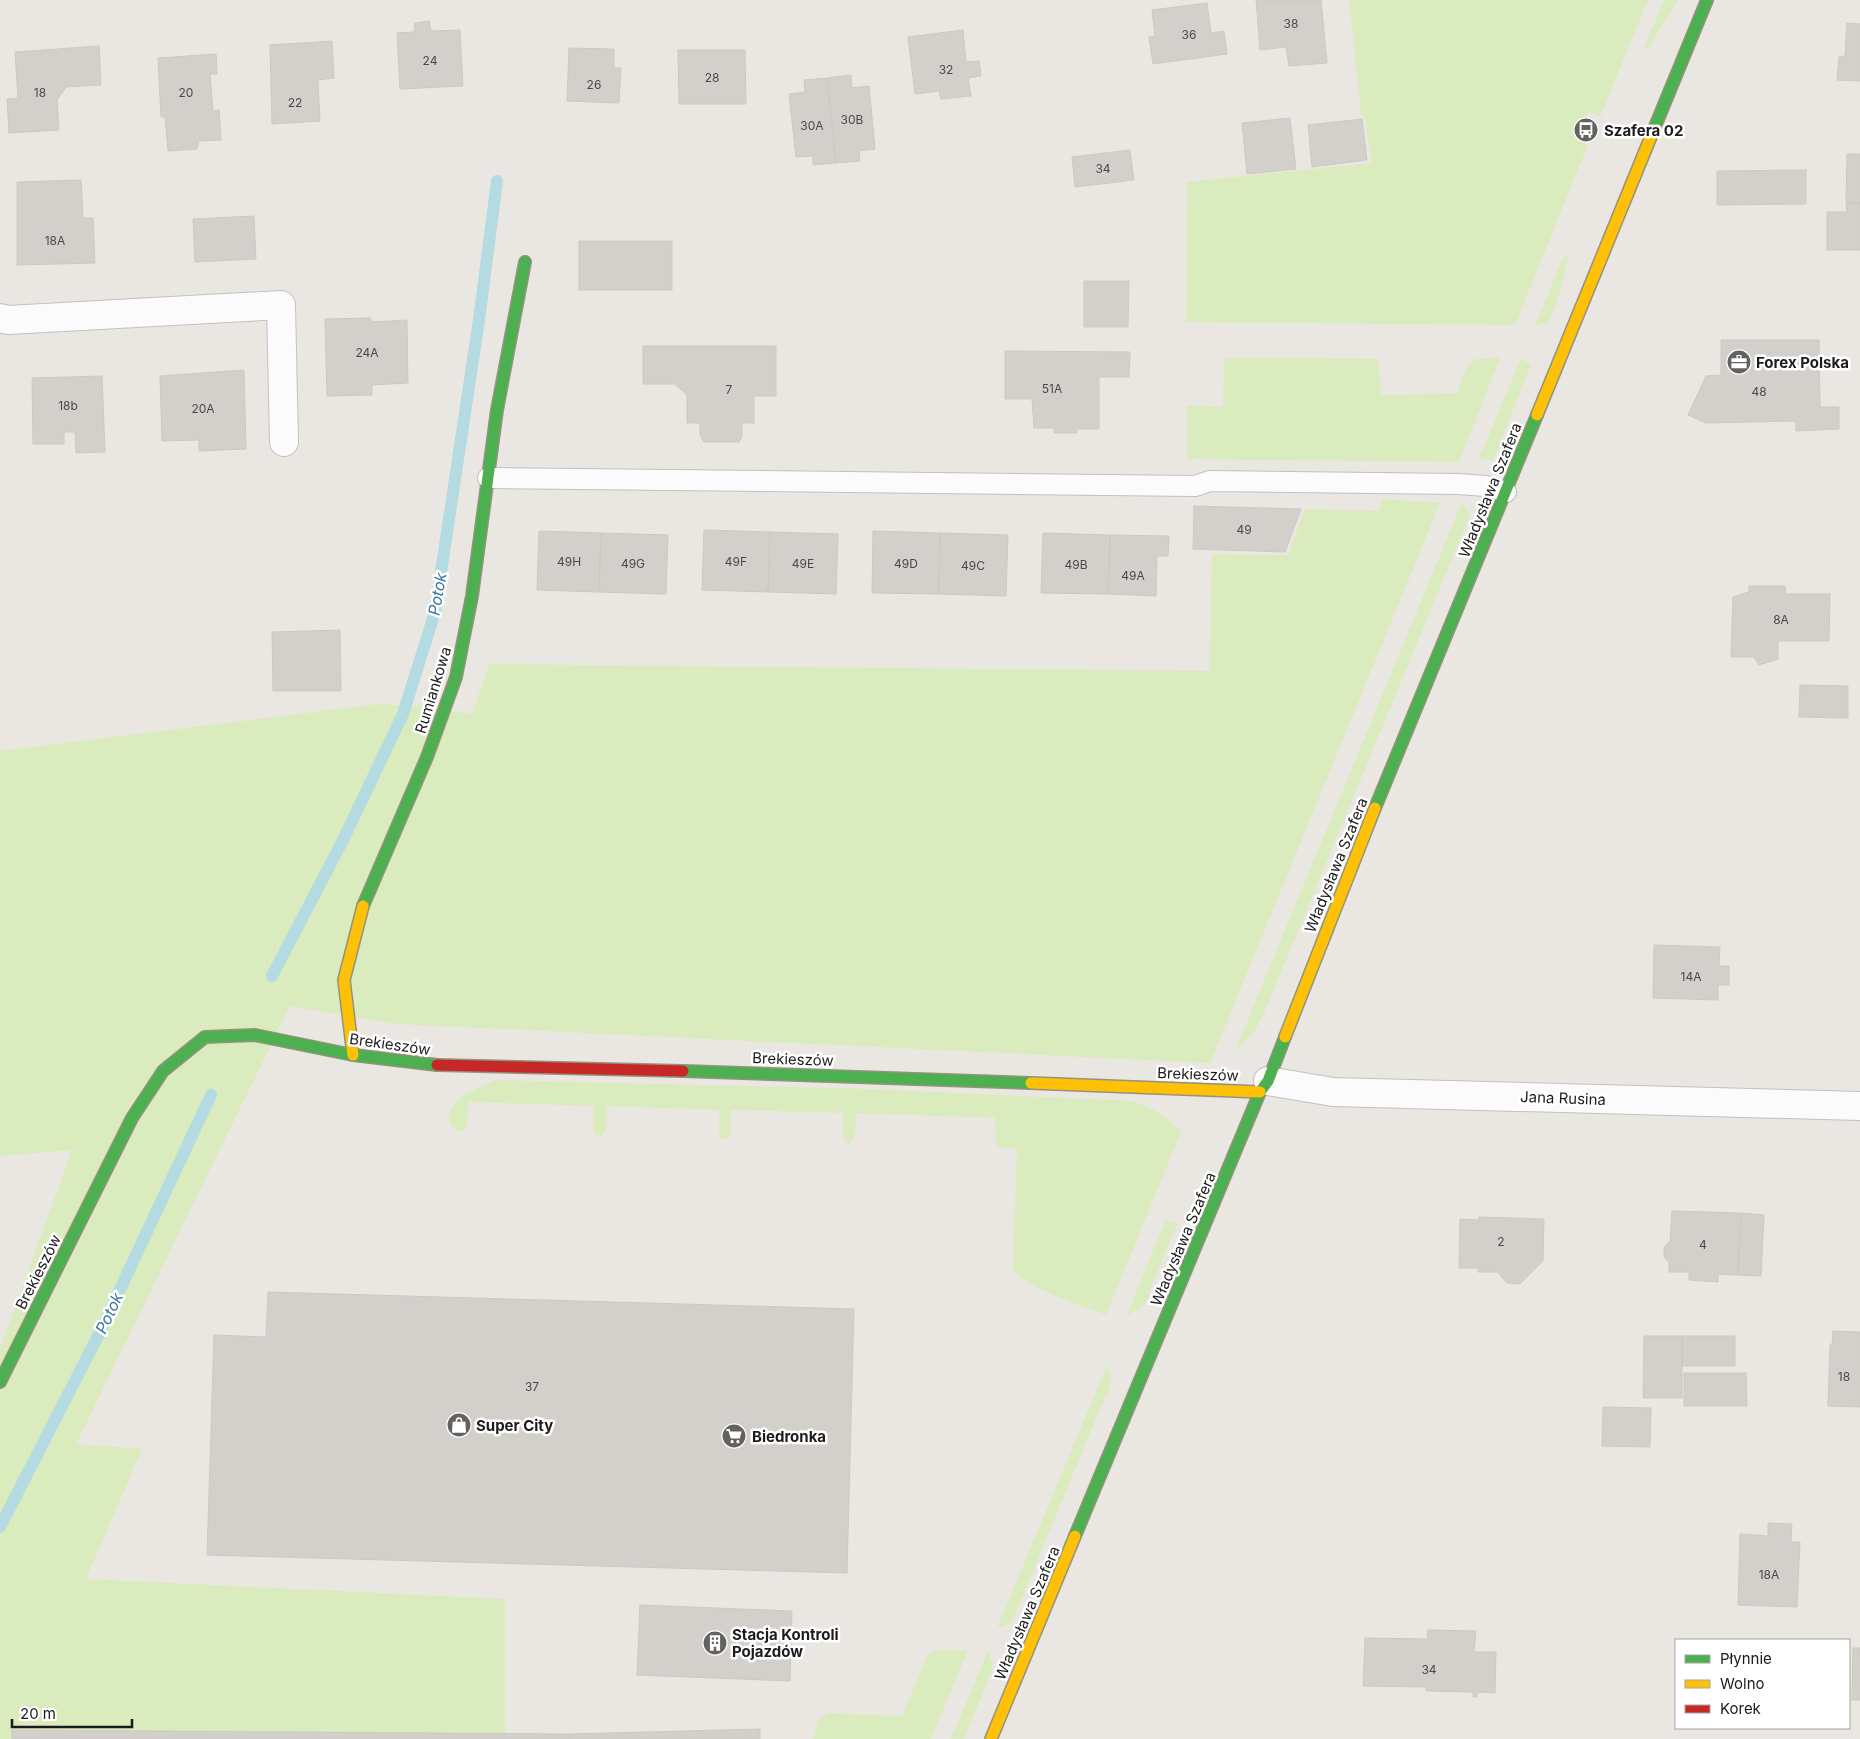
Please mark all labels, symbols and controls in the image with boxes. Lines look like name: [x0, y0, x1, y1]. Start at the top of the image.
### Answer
house number: 38: [1284, 16, 1298, 31]
house number: 36: [1182, 27, 1196, 42]
house number: 24: [423, 53, 438, 68]
house number: 32: [939, 62, 953, 77]
house number: 28: [705, 70, 719, 85]
house number: 26: [587, 77, 601, 92]
house number: 18: [34, 85, 46, 100]
house number: 20: [179, 85, 193, 100]
house number: 22: [288, 95, 302, 110]
house number: 30B: [841, 112, 864, 127]
bus stop icon: Szafera 02: [1573, 117, 1599, 143]
house number: 30A: [800, 118, 824, 133]
place label: Szafera 02: [1604, 121, 1683, 140]
house number: 34: [1095, 161, 1111, 176]
house number: 18A: [45, 233, 65, 248]
house number: 24A: [355, 345, 379, 360]
office icon: Forex Polska: [1726, 349, 1752, 375]
place label: Forex Polska: [1756, 353, 1849, 372]
house number: 51A: [1042, 381, 1062, 396]
house number: 7: [726, 382, 733, 397]
house number: 48: [1751, 384, 1767, 399]
house number: 18b: [58, 398, 78, 413]
house number: 20A: [191, 401, 215, 416]
street label: Władysława Szafera: [1454, 420, 1526, 560]
house number: 49: [1236, 522, 1252, 537]
house number: 49H: [557, 554, 581, 569]
house number: 49F: [725, 554, 747, 569]
house number: 49G: [621, 556, 645, 571]
house number: 49E: [792, 556, 814, 571]
house number: 49D: [894, 556, 918, 571]
house number: 49B: [1064, 557, 1088, 572]
house number: 49C: [961, 558, 985, 573]
house number: 49A: [1121, 568, 1145, 583]
water label: Potok: [423, 571, 451, 617]
house number: 8A: [1773, 612, 1789, 627]
street label: Rumiankowa: [411, 644, 455, 736]
street label: Władysława Szafera: [1300, 795, 1372, 935]
house number: 14A: [1681, 969, 1701, 984]
street label: Brekieszów: [348, 1029, 432, 1059]
street label: Brekieszów: [752, 1048, 834, 1070]
street label: Brekieszów: [1157, 1063, 1239, 1085]
street label: Jana Rusina: [1520, 1087, 1606, 1109]
street label: Władysława Szafera: [1146, 1169, 1220, 1309]
street label: Brekieszów: [11, 1231, 65, 1313]
house number: 2: [1497, 1234, 1505, 1249]
house number: 4: [1699, 1237, 1707, 1252]
water label: Potok: [91, 1289, 127, 1337]
house number: 18: [1838, 1369, 1850, 1384]
house number: 37: [525, 1379, 539, 1394]
shop icon: Super City: [446, 1412, 472, 1438]
place label: Super City: [476, 1416, 553, 1435]
supermarket icon: Biedronka: [721, 1423, 747, 1449]
place label: Biedronka: [752, 1427, 826, 1446]
street label: Władysława Szafera: [990, 1543, 1064, 1683]
house number: 18A: [1759, 1567, 1779, 1582]
place label: Stacja Kontroli Pojazdów: [732, 1625, 839, 1661]
building icon: Stacja Kontroli Pojazdów: [702, 1630, 728, 1656]
legend: [1675, 1639, 1850, 1729]
text: Płynnie: [1720, 1649, 1772, 1668]
house number: 34: [1421, 1662, 1437, 1677]
text: Wolno: [1720, 1674, 1765, 1693]
scale bar: [12, 1696, 132, 1728]
text: Korek: [1720, 1699, 1762, 1718]
text: 20 m: [20, 1704, 56, 1723]

